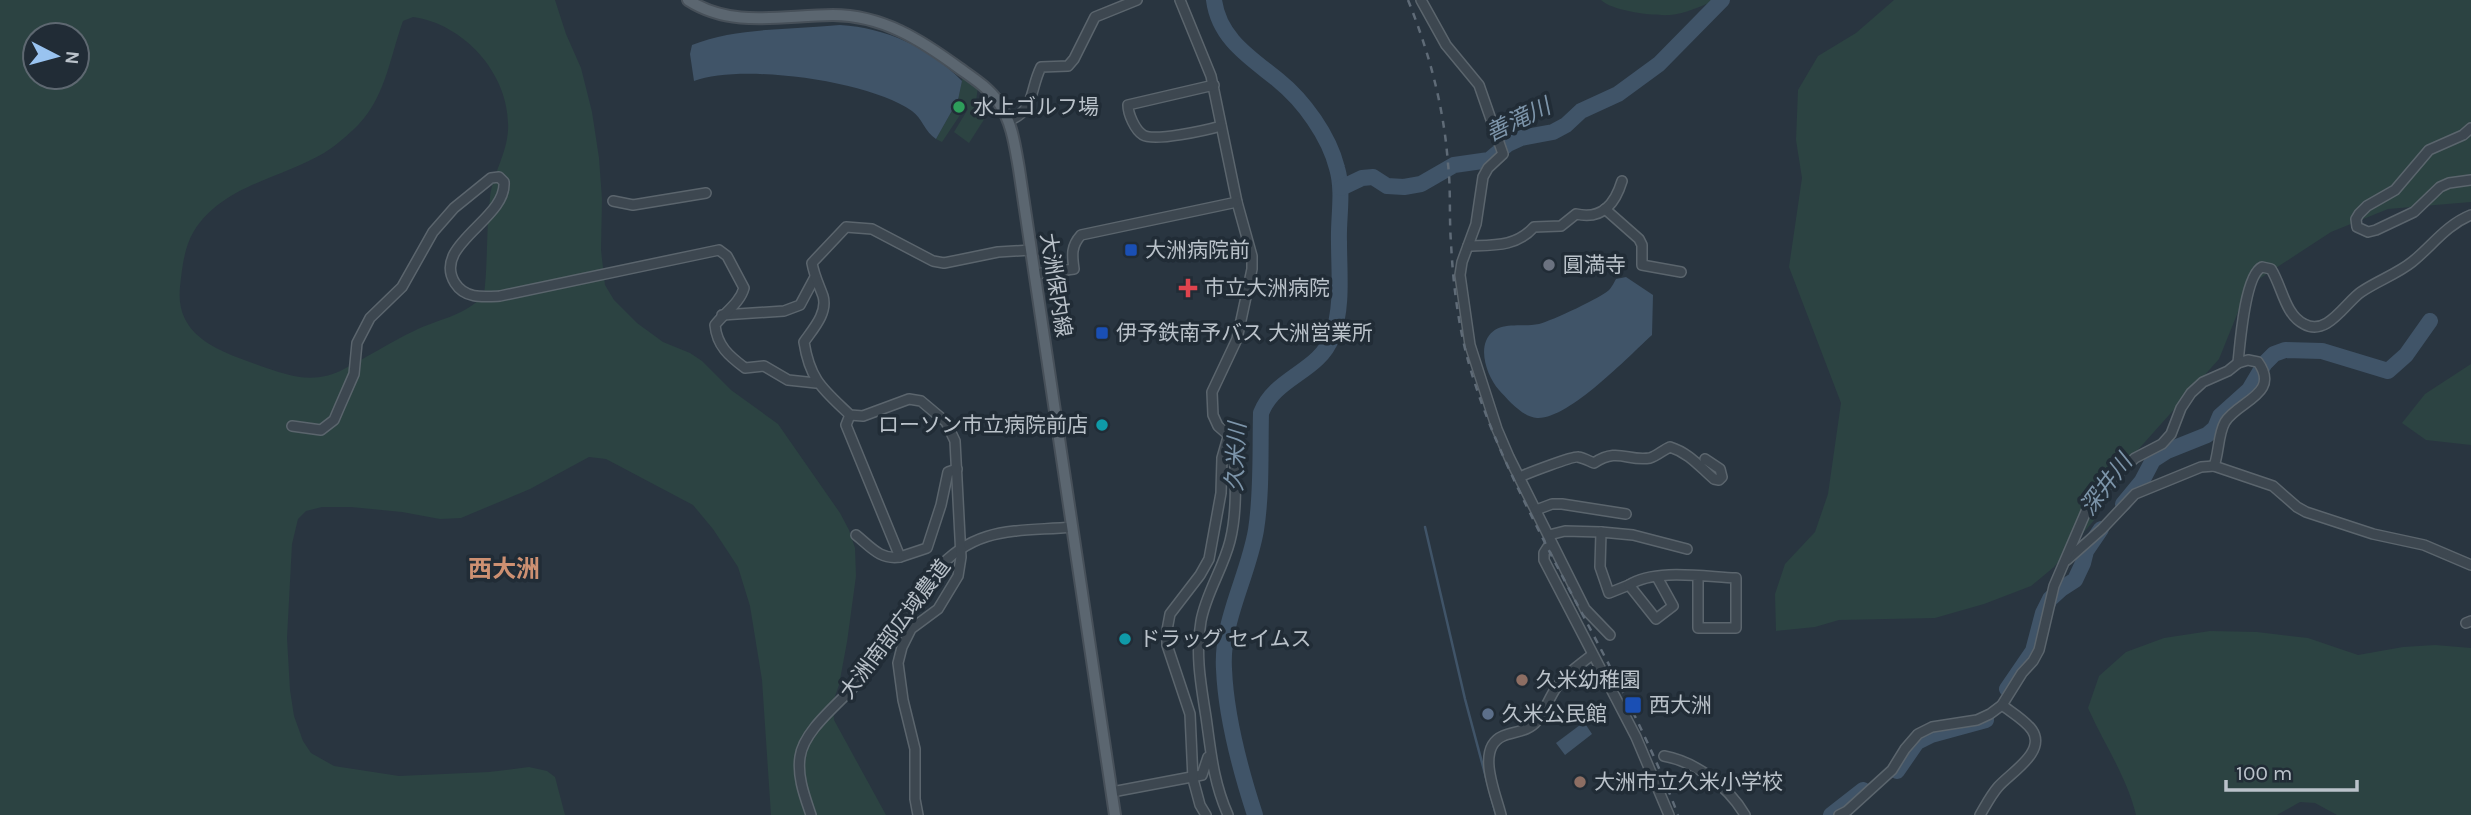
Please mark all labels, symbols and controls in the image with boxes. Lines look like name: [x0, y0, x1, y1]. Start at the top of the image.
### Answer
north arrow: [21, 21, 91, 91]
text: N: [60, 50, 84, 66]
water label: 善滝川: [1481, 91, 1558, 147]
place label: 水上ゴルフ場: [973, 95, 1099, 119]
marker: 水上ゴルフ場: [951, 99, 967, 115]
street label: 大洲保内線: [1036, 231, 1076, 339]
place label: 大洲病院前: [1145, 238, 1250, 262]
marker: 大洲病院前: [1123, 242, 1139, 258]
place label: 圓満寺: [1563, 253, 1626, 277]
marker: 圓満寺: [1541, 257, 1557, 273]
place label: 市立大洲病院: [1204, 276, 1330, 300]
marker: 市立大洲病院: [1178, 278, 1198, 298]
place label: 伊予鉄南予バス 大洲営業所: [1116, 321, 1373, 345]
marker: 伊予鉄南予バス 大洲営業所: [1094, 325, 1110, 341]
place label: ローソン市立病院前店: [878, 413, 1088, 437]
marker: ローソン市立病院前店: [1094, 417, 1110, 433]
water label: 久米川: [1221, 419, 1251, 492]
water label: 深井川: [2074, 447, 2139, 521]
district label: 西大洲: [468, 555, 540, 583]
street label: 大洲南部広域農道: [835, 555, 955, 703]
place label: ドラッグ セイムス: [1139, 627, 1312, 651]
marker: ドラッグ セイムス: [1117, 631, 1133, 647]
place label: 久米幼稚園: [1536, 668, 1641, 692]
marker: 久米幼稚園: [1514, 672, 1530, 688]
place label: 西大洲: [1649, 693, 1712, 717]
marker: 西大洲: [1623, 695, 1643, 715]
place label: 久米公民館: [1502, 702, 1607, 726]
marker: 久米公民館: [1480, 706, 1496, 722]
scale bar: [2226, 748, 2357, 792]
text: 100 m: [2236, 761, 2293, 785]
place label: 大洲市立久米小学校: [1594, 770, 1783, 794]
marker: 大洲市立久米小学校: [1572, 774, 1588, 790]

